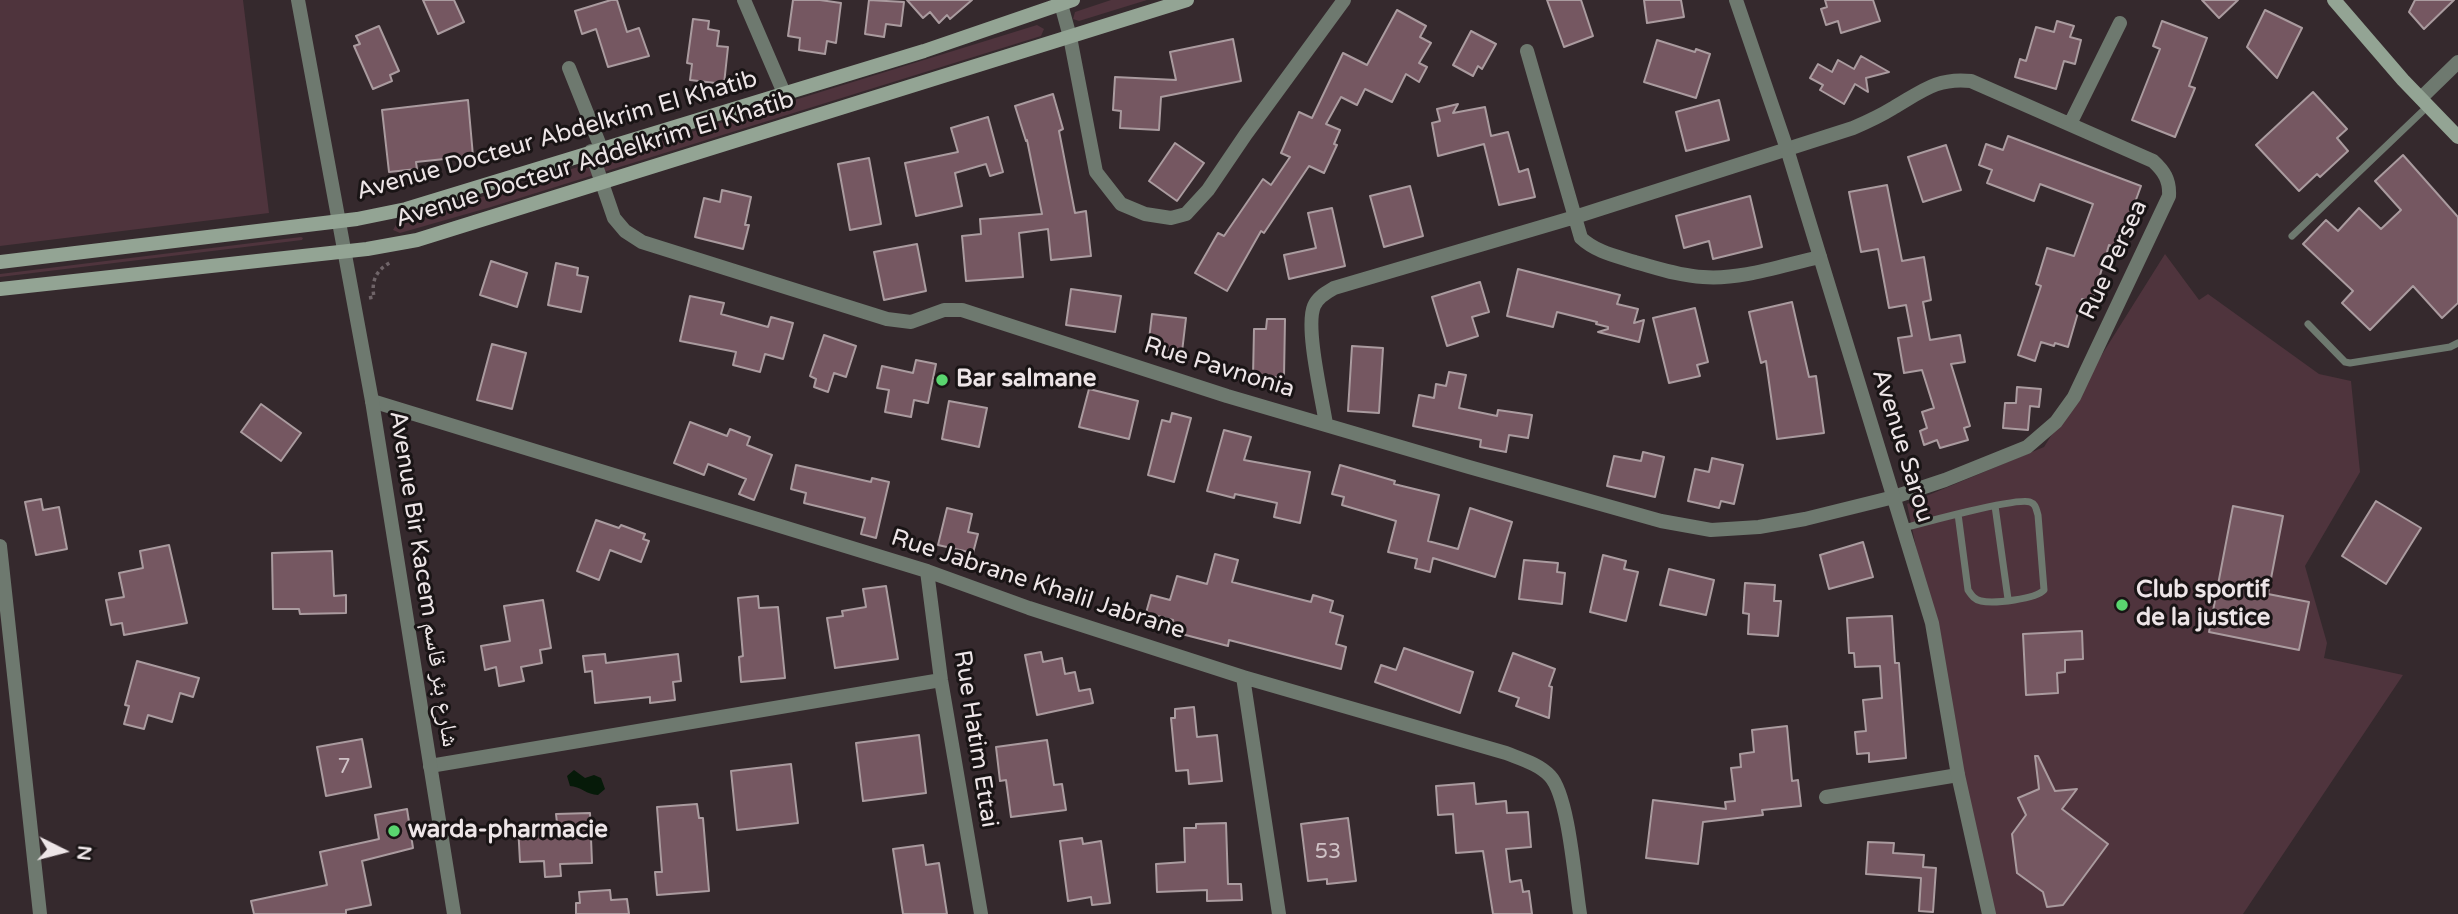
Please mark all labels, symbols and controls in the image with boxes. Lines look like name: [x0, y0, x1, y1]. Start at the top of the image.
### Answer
street label: Avenue Docteur Abdelkrim El Khatib: [353, 65, 761, 207]
street label: Avenue Docteur Addelkrim El Khatib: [392, 86, 798, 234]
street label: Rue Persea: [2074, 196, 2154, 324]
street label: Rue Pavnonia: [1140, 331, 1298, 405]
place label: Bar salmane: [956, 366, 1096, 394]
street label: Avenue Sarou: [1865, 366, 1939, 526]
marker: Bar salmane: [934, 372, 950, 388]
street label: Avenue Bir Kacem شارع بئر قاسم: [382, 409, 464, 749]
street label: Rue Jabrane Khalil Jabrane: [887, 524, 1189, 646]
place label: Club sportif de la justice: [2136, 577, 2270, 633]
marker: Club sportif de la justice: [2114, 597, 2130, 613]
street label: Rue Hatim Ettai: [947, 648, 1003, 830]
house number: 7: [337, 754, 351, 780]
north arrow: [28, 816, 98, 886]
place label: warda-pharmacie: [408, 817, 608, 845]
marker: warda-pharmacie: [386, 823, 402, 839]
house number: 53: [1315, 839, 1341, 865]
text: N: [72, 844, 96, 862]

